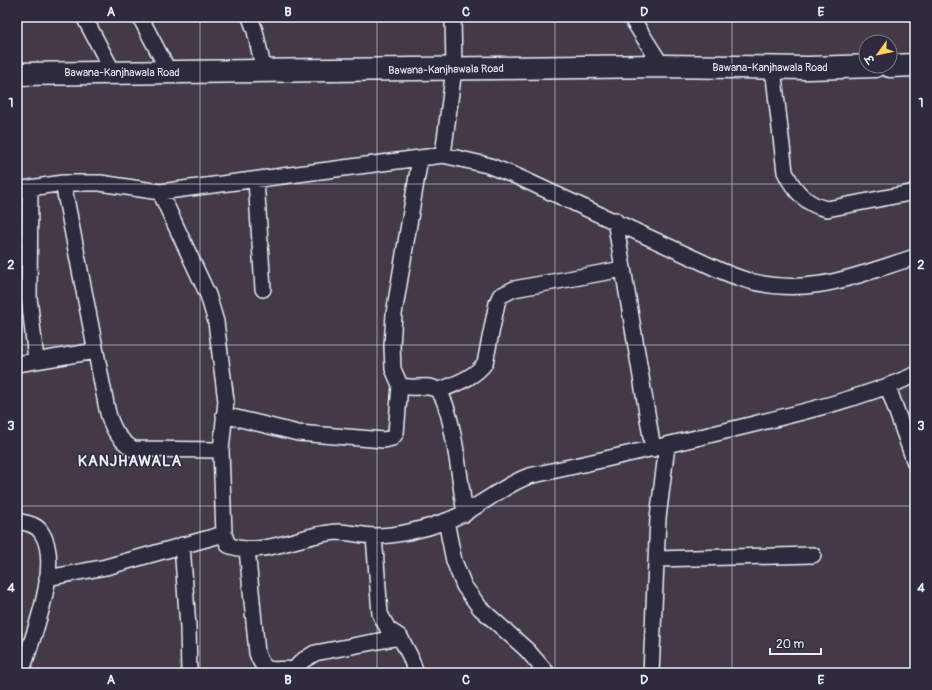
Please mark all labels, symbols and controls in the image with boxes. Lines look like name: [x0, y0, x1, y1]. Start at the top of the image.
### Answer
text: A: [107, 4, 116, 20]
text: B: [284, 4, 292, 20]
text: C: [462, 4, 470, 20]
text: D: [640, 4, 648, 20]
text: E: [818, 4, 825, 20]
north arrow: [858, 34, 898, 74]
text: उ: [862, 51, 878, 67]
street label: Bawana-Kanjhawala Road: [712, 61, 828, 74]
street label: Bawana-Kanjhawala Road: [388, 62, 504, 77]
street label: Bawana-Kanjhawala Road: [64, 66, 180, 79]
text: 1: [8, 95, 14, 111]
text: 1: [918, 95, 924, 111]
text: 2: [7, 257, 15, 273]
text: 2: [917, 257, 925, 273]
text: 3: [7, 418, 15, 434]
text: 3: [917, 418, 925, 434]
district label: KANJHAWALA: [78, 452, 182, 471]
text: 4: [7, 580, 15, 596]
text: 4: [917, 580, 925, 596]
scale bar: [770, 630, 821, 656]
text: 20 m: [776, 637, 805, 652]
text: A: [107, 672, 116, 688]
text: B: [284, 672, 292, 688]
text: C: [462, 672, 470, 688]
text: D: [640, 672, 648, 688]
text: E: [818, 672, 825, 688]

